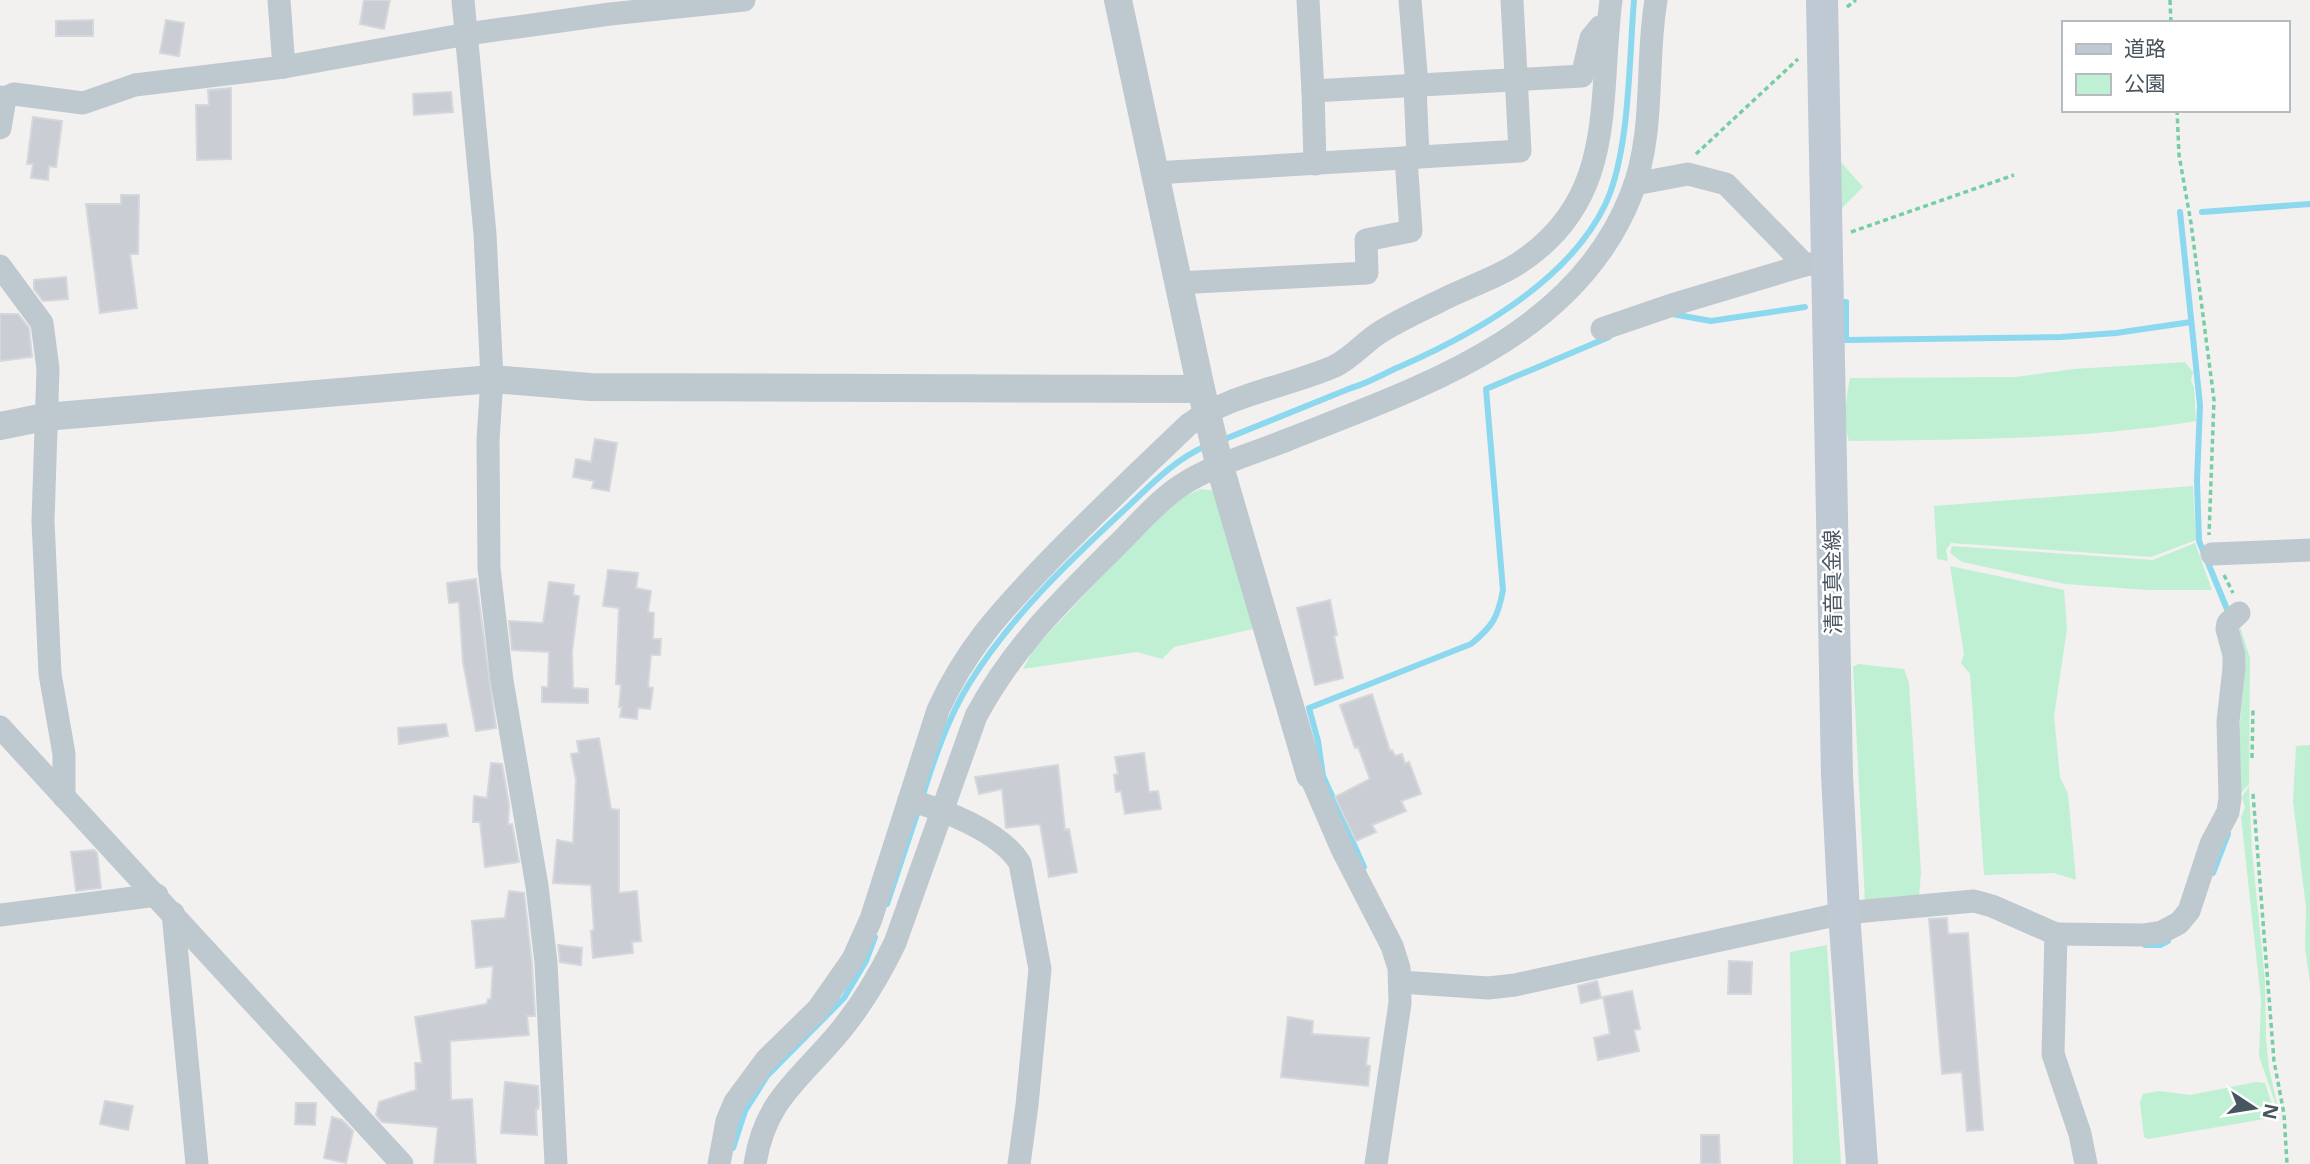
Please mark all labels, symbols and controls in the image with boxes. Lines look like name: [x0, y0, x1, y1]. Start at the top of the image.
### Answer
legend: [2062, 21, 2289, 112]
text: 道路: [2124, 34, 2166, 62]
text: 公園: [2124, 69, 2166, 97]
street label: 清音真金線: [1817, 529, 1847, 635]
north arrow: [2219, 1073, 2289, 1143]
text: N: [2256, 1101, 2285, 1122]

